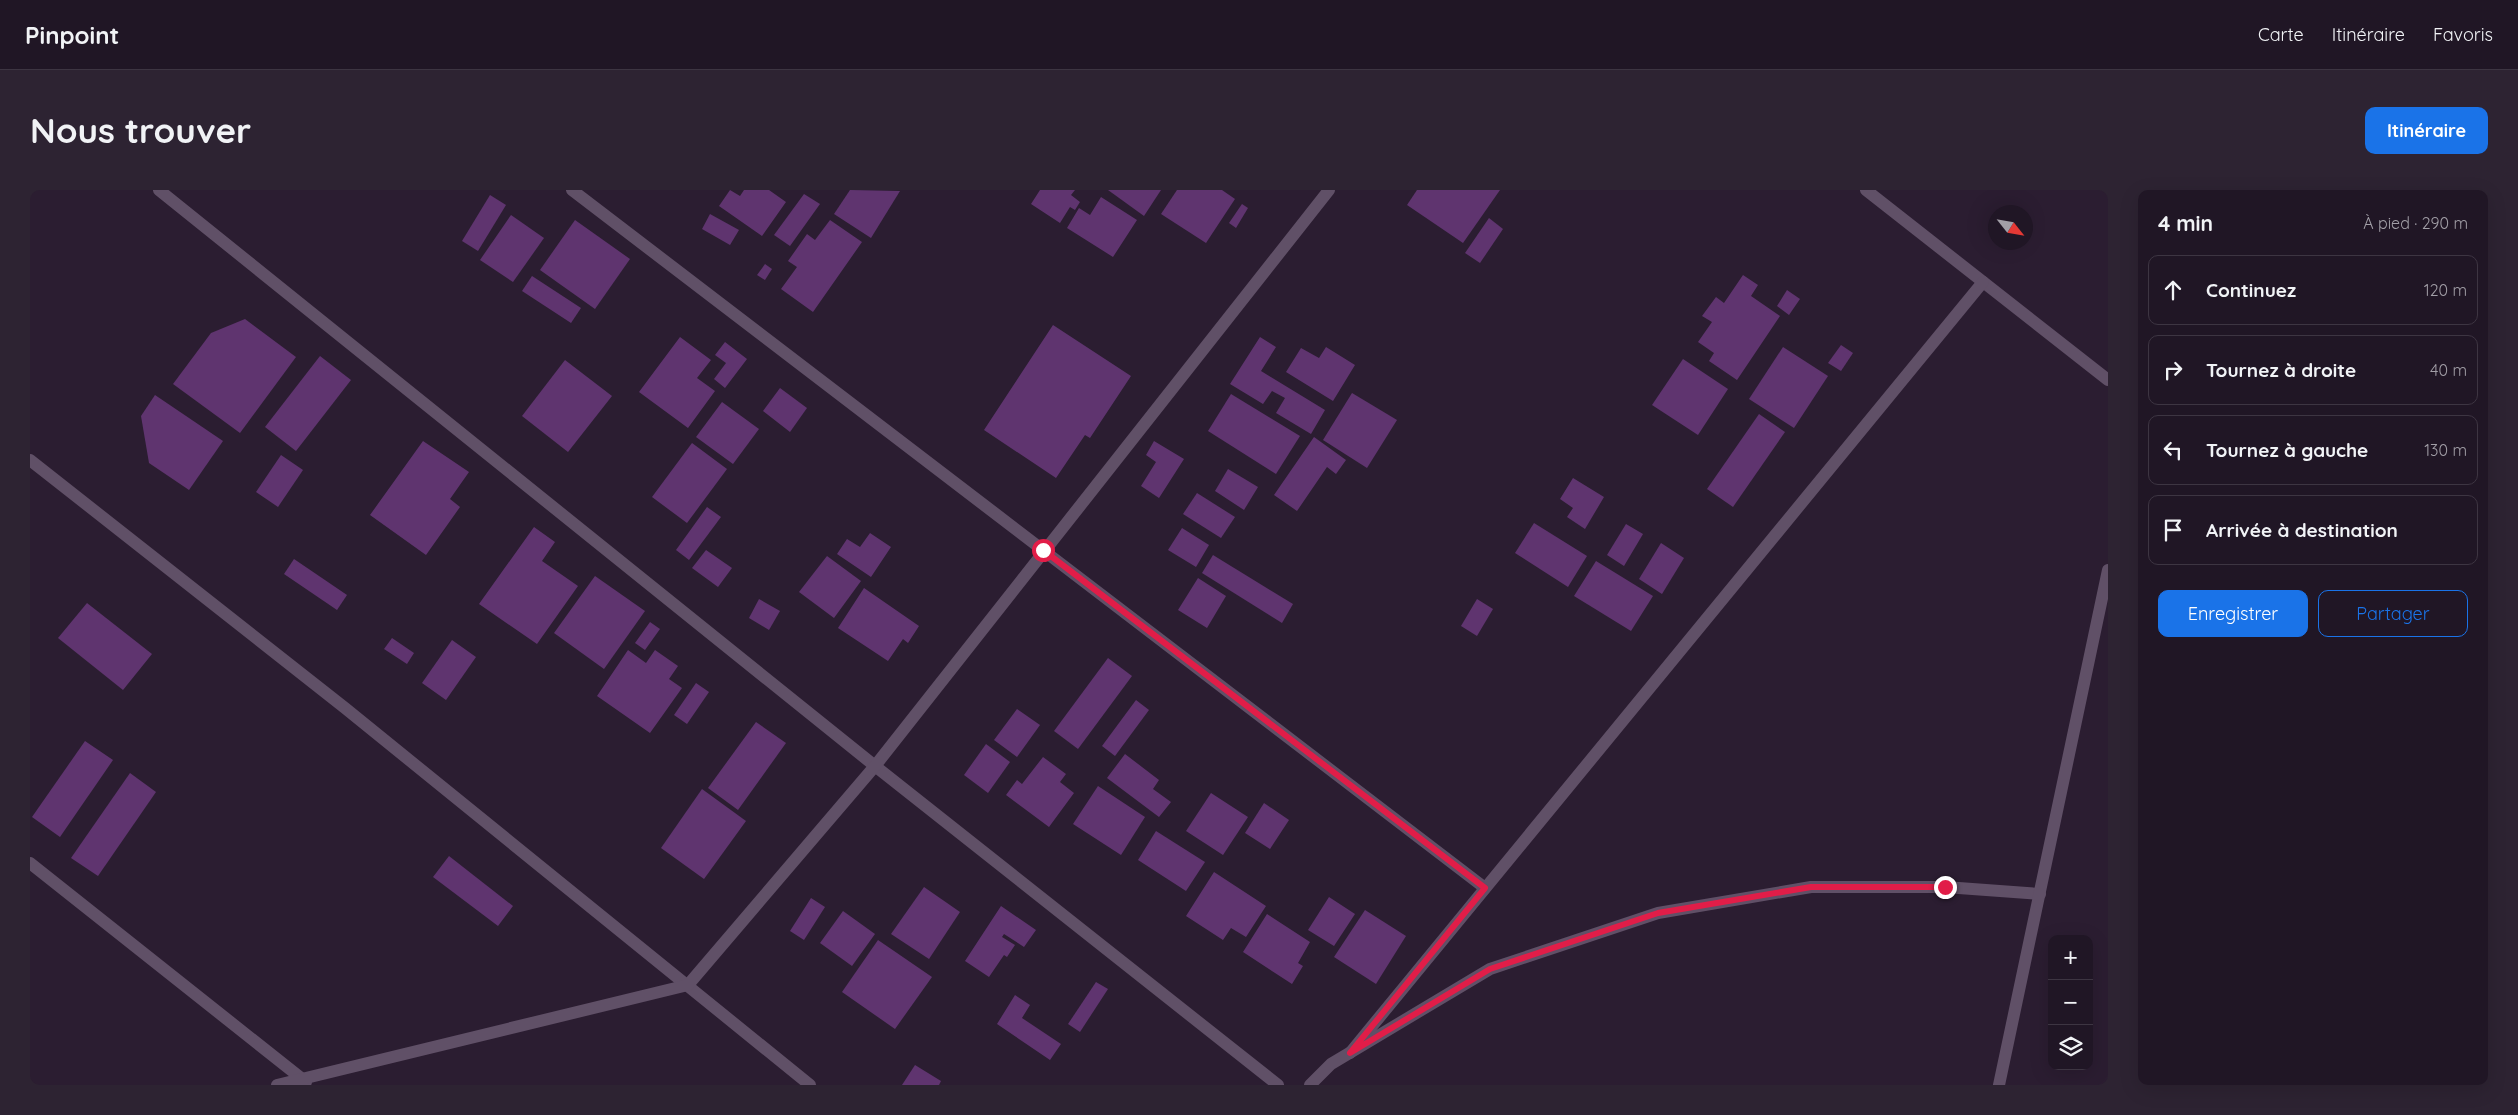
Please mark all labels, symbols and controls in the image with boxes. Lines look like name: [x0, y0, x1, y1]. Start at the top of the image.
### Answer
text: Pinpoint: [25, 20, 119, 50]
text: Carte: [2258, 23, 2304, 46]
text: Itinéraire: [2332, 23, 2405, 46]
text: Favoris: [2433, 23, 2493, 46]
button: Itinéraire: [2365, 107, 2488, 154]
text: Nous trouver: [30, 108, 251, 152]
north arrow: [1988, 205, 2033, 250]
text: 4 min: [2158, 210, 2213, 236]
text: À pied · 290 m: [2363, 213, 2468, 233]
icon: ahead: [2159, 276, 2187, 304]
text: Continuez: [2206, 278, 2296, 302]
text: 120 m: [2424, 280, 2467, 300]
icon: right: [2159, 356, 2187, 384]
text: Tournez à droite: [2206, 358, 2356, 382]
text: 40 m: [2430, 360, 2467, 380]
icon: left: [2159, 436, 2187, 464]
text: Tournez à gauche: [2206, 438, 2368, 462]
text: 130 m: [2424, 440, 2467, 460]
icon: arrive: [2159, 516, 2187, 544]
text: Arrivée à destination: [2206, 518, 2398, 542]
route start: [1032, 539, 1055, 562]
button: Enregistrer: [2158, 590, 2308, 637]
button: Partager: [2318, 590, 2468, 637]
route end: [1934, 876, 1957, 899]
map controls: [2048, 935, 2093, 1070]
button: +: [2048, 935, 2093, 980]
button: −: [2048, 980, 2093, 1025]
button: layers: [2048, 1025, 2093, 1070]

